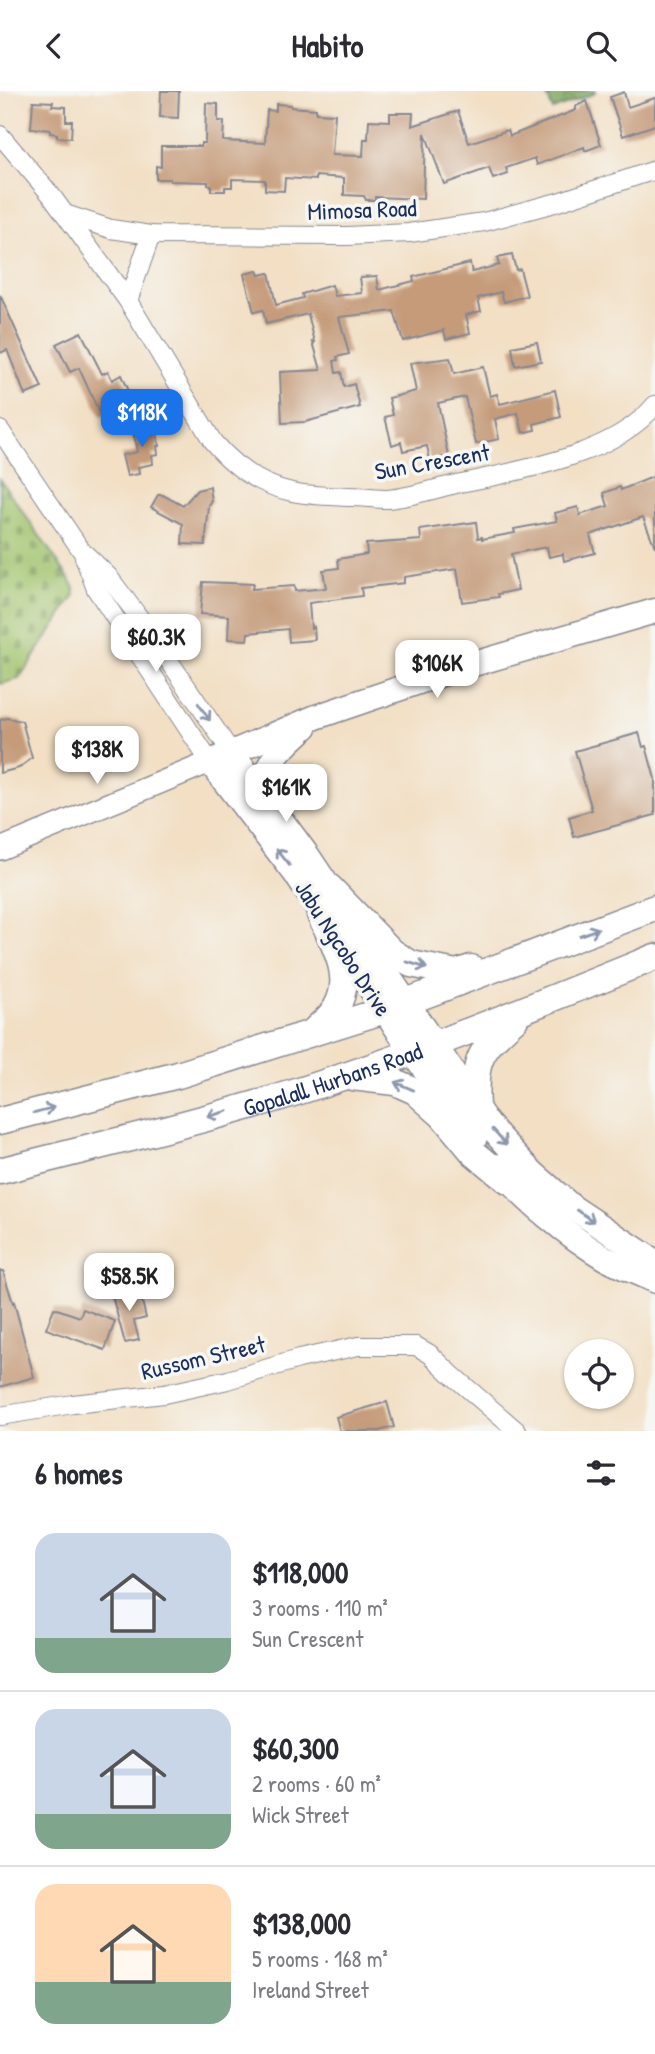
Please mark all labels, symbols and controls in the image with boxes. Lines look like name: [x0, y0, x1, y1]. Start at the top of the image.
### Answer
text: Habito: [292, 24, 363, 67]
icon: back: [35, 27, 73, 65]
icon: search: [582, 27, 620, 65]
street label: Mimosa Road: [307, 191, 417, 227]
pin: $118K: [93, 389, 191, 449]
text: $118K: [117, 396, 167, 427]
street label: Sun Crescent: [372, 435, 493, 487]
pin: $60.3K: [99, 615, 213, 674]
text: $60.3K: [127, 621, 185, 652]
pin: $106K: [388, 641, 486, 700]
text: $106K: [411, 647, 463, 678]
one-way arrow: [197, 702, 211, 721]
pin: $138K: [48, 727, 146, 786]
text: $138K: [71, 733, 123, 764]
pin: $161K: [237, 765, 335, 824]
text: $161K: [261, 771, 311, 802]
one-way arrow: [275, 848, 290, 866]
street label: Jabu Ngcobo Drive: [288, 874, 400, 1022]
one-way arrow: [578, 925, 600, 937]
one-way arrow: [405, 959, 427, 972]
street label: Gopalall Hurbans Road: [239, 1034, 426, 1123]
one-way arrow: [393, 1079, 415, 1092]
one-way arrow: [32, 1103, 55, 1116]
one-way arrow: [207, 1109, 229, 1122]
one-way arrow: [492, 1128, 508, 1146]
one-way arrow: [576, 1209, 595, 1224]
pin: $58.5K: [72, 1253, 186, 1313]
text: $58.5K: [100, 1260, 158, 1291]
street label: Russom Street: [138, 1327, 269, 1387]
map controls: [564, 1339, 634, 1409]
button: locate: [564, 1339, 634, 1409]
text: 6 homes: [35, 1453, 122, 1493]
icon: filters: [582, 1454, 620, 1492]
text: $118,000: [252, 1552, 348, 1592]
icon: home: [91, 1561, 175, 1645]
text: 3 rooms · 110 m²: [252, 1592, 388, 1623]
text: Sun Crescent: [252, 1623, 363, 1654]
text: $60,300: [252, 1728, 339, 1768]
icon: home: [91, 1737, 175, 1821]
text: 2 rooms · 60 m²: [252, 1768, 381, 1799]
text: Wick Street: [252, 1799, 349, 1830]
text: $138,000: [252, 1903, 351, 1943]
icon: home: [91, 1912, 175, 1996]
text: 5 rooms · 168 m²: [252, 1943, 388, 1974]
text: Ireland Street: [252, 1974, 369, 2005]

